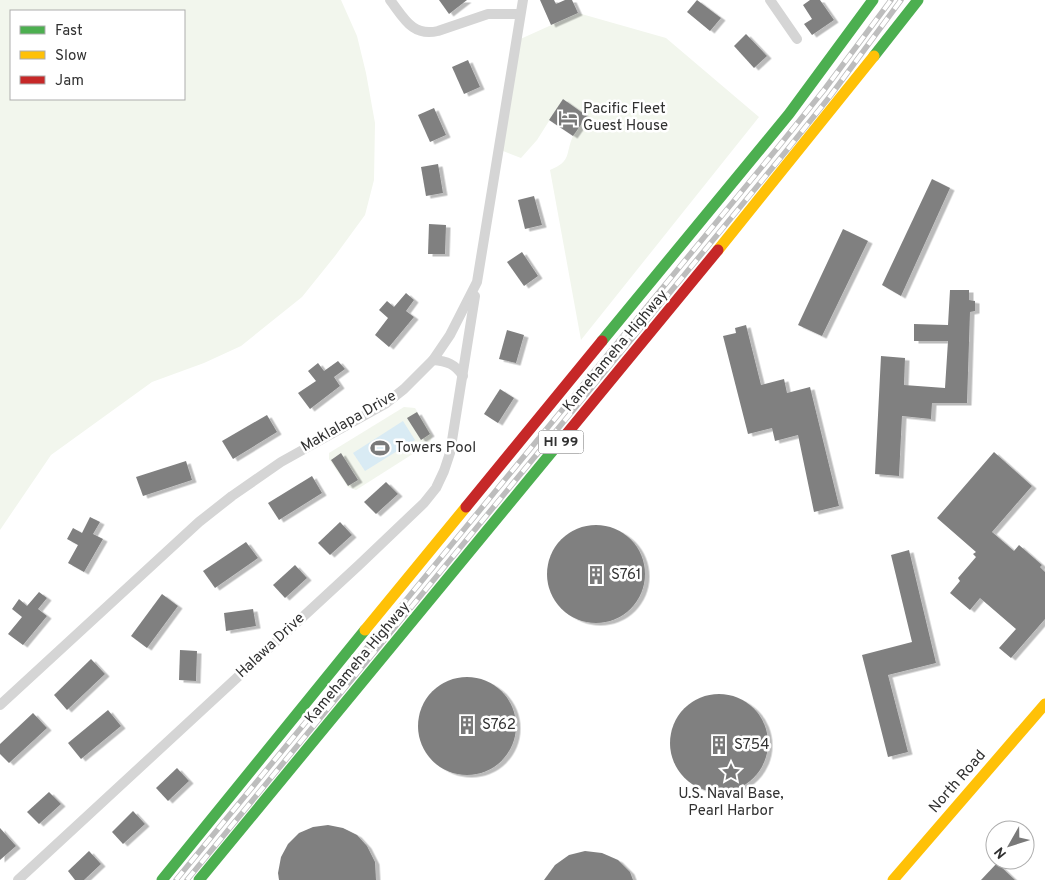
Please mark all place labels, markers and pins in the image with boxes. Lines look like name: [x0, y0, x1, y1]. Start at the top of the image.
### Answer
place label: Pacific Fleet Guest House: [583, 100, 668, 136]
hotel icon: Pacific Fleet Guest House: [557, 107, 579, 129]
sports icon: Towers Pool: [369, 437, 391, 459]
place label: Towers Pool: [395, 439, 476, 458]
building icon: S761: [585, 564, 607, 586]
place label: S761: [611, 566, 641, 585]
building icon: S762: [456, 714, 478, 736]
place label: S762: [482, 716, 516, 735]
building icon: S754: [708, 734, 730, 756]
place label: S754: [734, 736, 770, 755]
place icon: U.S. Naval Base, Pearl Harbor: [720, 761, 742, 783]
place label: U.S. Naval Base, Pearl Harbor: [678, 785, 784, 821]

